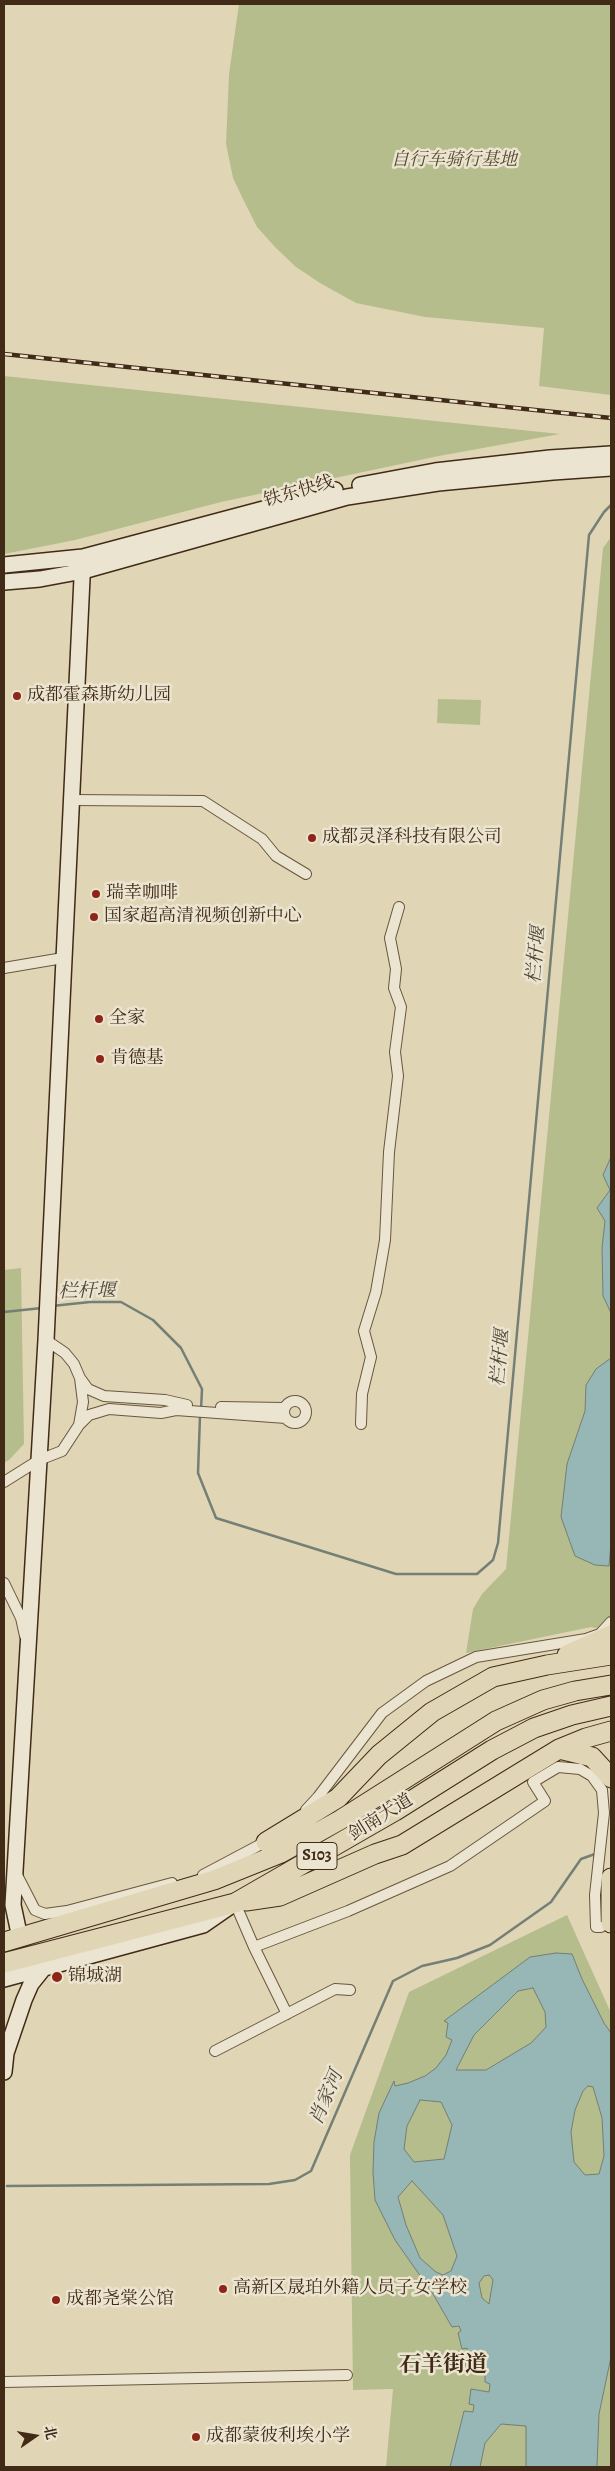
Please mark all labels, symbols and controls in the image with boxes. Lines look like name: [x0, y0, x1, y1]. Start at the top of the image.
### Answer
park label: 自行车骑行基地: [391, 150, 517, 172]
street label: 铁东快线: [261, 472, 337, 512]
place label: 成都霍森斯幼儿园: [27, 685, 171, 707]
marker: 成都霍森斯幼儿园: [11, 690, 23, 702]
place label: 成都灵泽科技有限公司: [322, 827, 502, 849]
marker: 成都灵泽科技有限公司: [306, 832, 318, 844]
place label: 瑞幸咖啡: [106, 883, 178, 905]
marker: 瑞幸咖啡: [90, 888, 102, 900]
place label: 国家超高清视频创新中心: [104, 906, 302, 928]
marker: 国家超高清视频创新中心: [88, 911, 100, 923]
water label: 栏杆堰: [523, 926, 551, 984]
place label: 全家: [109, 1008, 145, 1030]
marker: 全家: [93, 1013, 105, 1025]
place label: 肯德基: [110, 1048, 164, 1070]
marker: 肯德基: [94, 1053, 106, 1065]
water label: 栏杆堰: [58, 1280, 116, 1304]
water label: 栏杆堰: [487, 1329, 515, 1387]
street label: 剑南大道: [345, 1790, 417, 1846]
road number: S103: [297, 1842, 337, 1870]
place label: 锦城湖: [68, 1966, 122, 1988]
marker: 锦城湖: [50, 1970, 64, 1984]
water label: 肖家河: [305, 2067, 349, 2129]
place label: 高新区晟珀外籍人员子女学校: [233, 2278, 467, 2300]
marker: 高新区晟珀外籍人员子女学校: [217, 2283, 229, 2295]
place label: 成都尧棠公馆: [66, 2289, 174, 2311]
marker: 成都尧棠公馆: [50, 2294, 62, 2306]
district label: 石羊街道: [399, 2353, 487, 2379]
north arrow: [10, 2411, 60, 2461]
text: 北: [39, 2424, 61, 2441]
place label: 成都蒙彼利埃小学: [206, 2426, 350, 2448]
marker: 成都蒙彼利埃小学: [190, 2431, 202, 2443]

